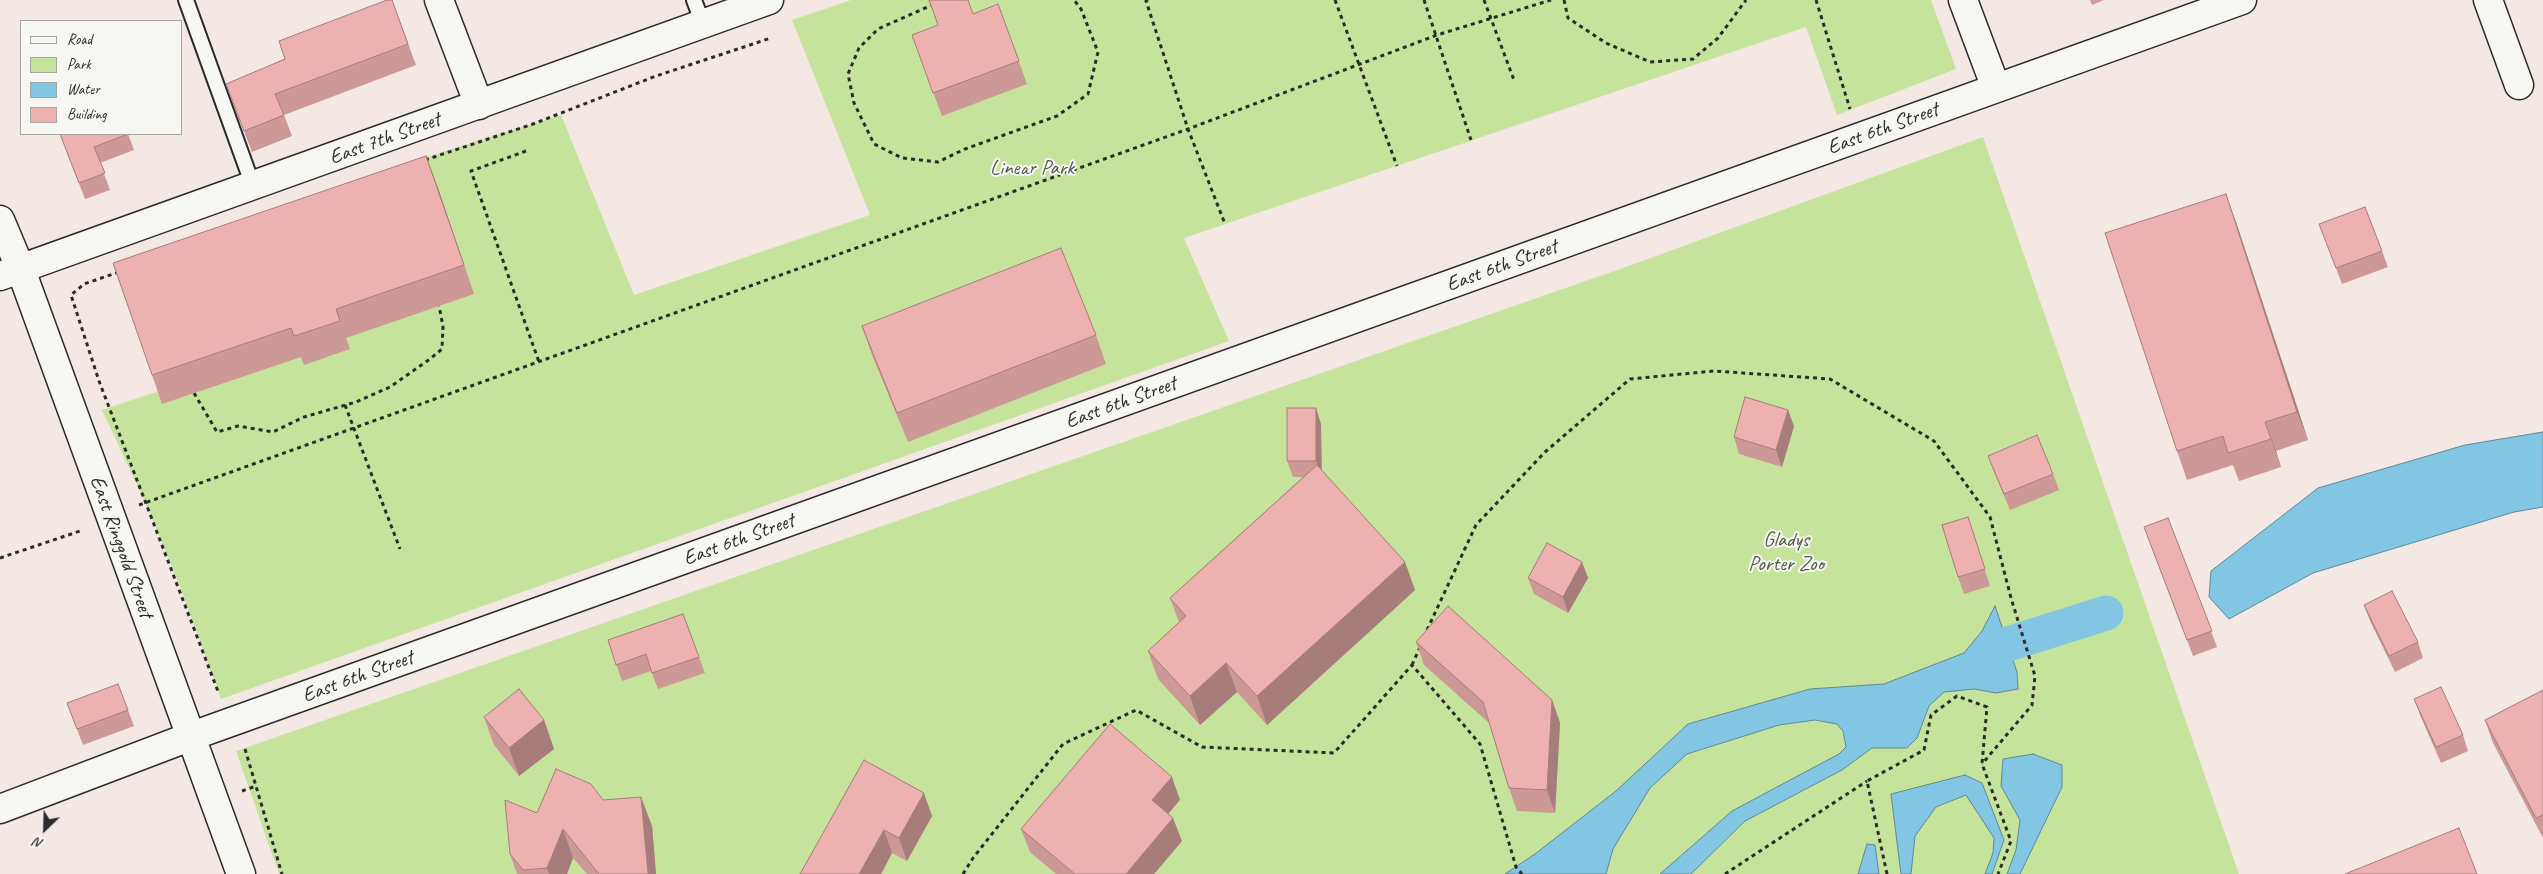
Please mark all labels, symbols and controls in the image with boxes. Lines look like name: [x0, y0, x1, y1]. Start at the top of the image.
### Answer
legend: [20, 20, 182, 135]
text: Road: [67, 30, 92, 49]
text: Park: [67, 55, 91, 74]
text: Water: [67, 80, 100, 99]
street label: East 6th Street: [1824, 97, 1942, 161]
text: Building: [67, 105, 106, 124]
street label: East 7th Street: [326, 107, 444, 171]
park label: Linear Park: [990, 155, 1074, 181]
street label: East 6th Street: [1443, 234, 1561, 298]
street label: East 6th Street: [1062, 371, 1180, 435]
street label: East Ringgold Street: [84, 473, 158, 621]
street label: East 6th Street: [680, 508, 798, 572]
park label: Gladys Porter Zoo: [1748, 527, 1824, 577]
street label: East 6th Street: [299, 645, 417, 709]
north arrow: [20, 804, 70, 854]
text: N: [31, 834, 46, 853]

